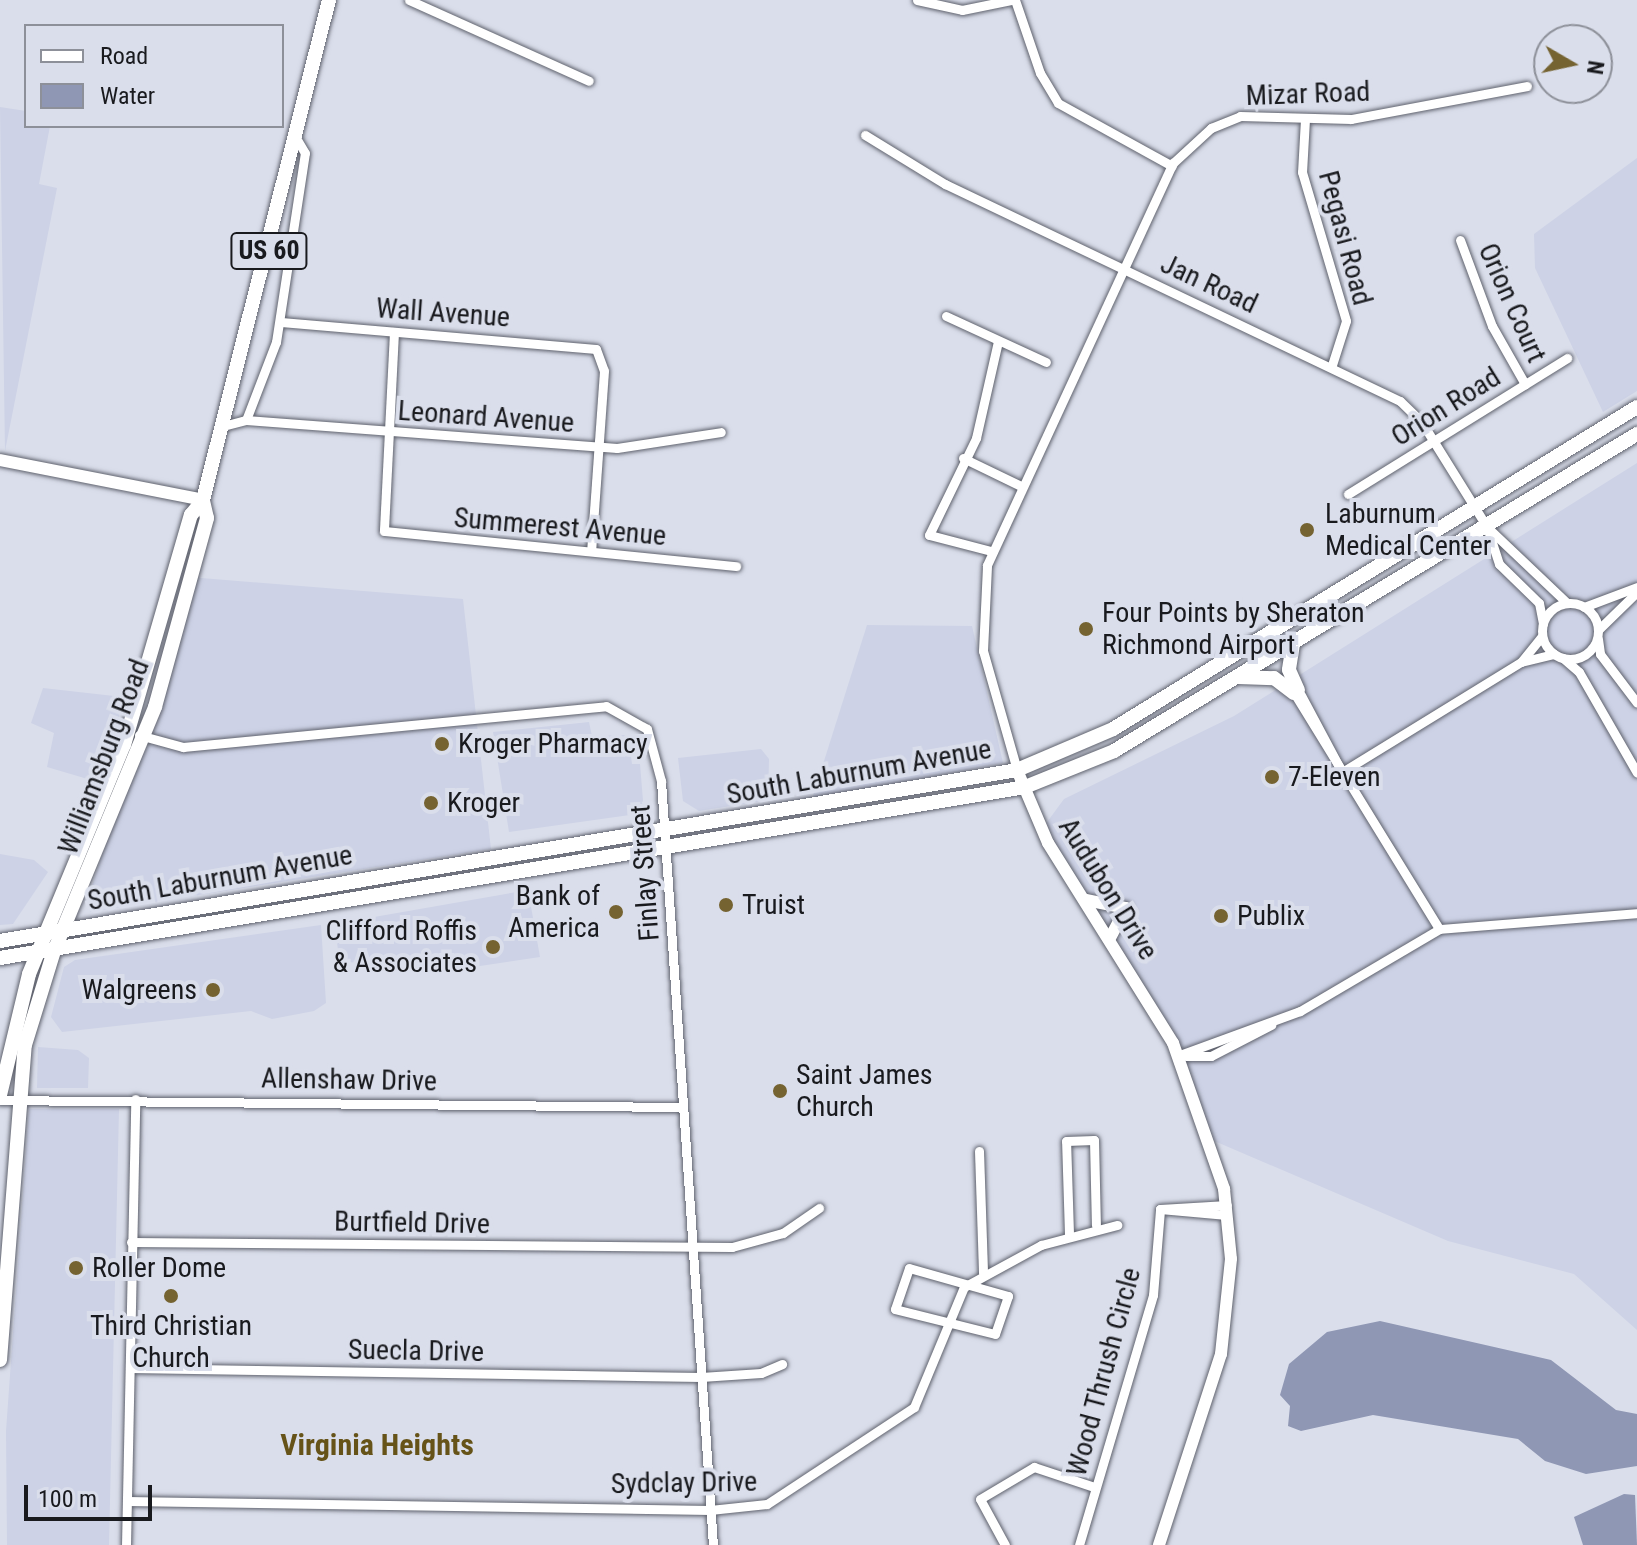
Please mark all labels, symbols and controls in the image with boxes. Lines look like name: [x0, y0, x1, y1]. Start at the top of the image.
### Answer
legend: [24, 24, 284, 128]
north arrow: [1533, 24, 1613, 104]
text: Road: [100, 42, 148, 70]
text: N: [1582, 59, 1609, 76]
street label: Mizar Road: [1245, 75, 1371, 113]
text: Water: [100, 82, 155, 110]
street label: Pegasi Road: [1311, 167, 1379, 309]
road number: US 60: [229, 229, 309, 273]
street label: Orion Court: [1471, 238, 1553, 368]
street label: Jan Road: [1155, 247, 1263, 321]
street label: Wall Avenue: [375, 292, 511, 334]
street label: Orion Road: [1385, 360, 1507, 454]
street label: Leonard Avenue: [397, 394, 575, 440]
place label: Laburnum Medical Center: [1325, 497, 1491, 563]
street label: Summerest Avenue: [453, 501, 667, 553]
marker: Laburnum Medical Center: [1296, 519, 1318, 541]
place label: Four Points by Sheraton Richmond Airport: [1102, 596, 1365, 662]
marker: Four Points by Sheraton Richmond Airport: [1077, 620, 1095, 638]
street label: Williamsburg Road: [51, 655, 157, 859]
place label: Kroger Pharmacy: [458, 727, 648, 761]
street label: South Laburnum Avenue: [724, 732, 994, 812]
marker: Kroger Pharmacy: [433, 735, 451, 753]
place label: 7-Eleven: [1288, 760, 1381, 794]
marker: 7-Eleven: [1263, 768, 1281, 786]
place label: Kroger: [447, 786, 520, 820]
marker: Kroger: [422, 794, 440, 812]
street label: Finlay Street: [623, 804, 667, 942]
street label: Audubon Drive: [1051, 812, 1165, 966]
street label: South Laburnum Avenue: [85, 838, 355, 918]
place label: Bank of America: [508, 879, 600, 945]
place label: Truist: [742, 888, 805, 922]
marker: Truist: [717, 896, 735, 914]
place label: Publix: [1237, 899, 1305, 933]
marker: Bank of America: [607, 903, 625, 921]
marker: Publix: [1212, 907, 1230, 925]
place label: Clifford Roffis & Associates: [325, 914, 477, 980]
marker: Clifford Roffis & Associates: [484, 938, 502, 956]
place label: Walgreens: [82, 973, 197, 1007]
marker: Walgreens: [204, 981, 222, 999]
place label: Saint James Church: [796, 1058, 933, 1124]
street label: Allenshaw Drive: [261, 1062, 437, 1098]
marker: Saint James Church: [771, 1082, 789, 1100]
street label: Burtfield Drive: [334, 1205, 490, 1241]
place label: Roller Dome: [92, 1251, 226, 1285]
marker: Roller Dome: [67, 1259, 85, 1277]
street label: Wood Thrush Circle: [1060, 1264, 1148, 1480]
marker: Third Christian Church: [162, 1287, 180, 1305]
place label: Third Christian Church: [90, 1309, 252, 1375]
street label: Suecla Drive: [348, 1333, 484, 1369]
district label: Virginia Heights: [280, 1427, 474, 1463]
street label: Sydclay Drive: [611, 1465, 757, 1501]
scale bar: [28, 1469, 156, 1519]
text: 100 m: [38, 1485, 97, 1513]

